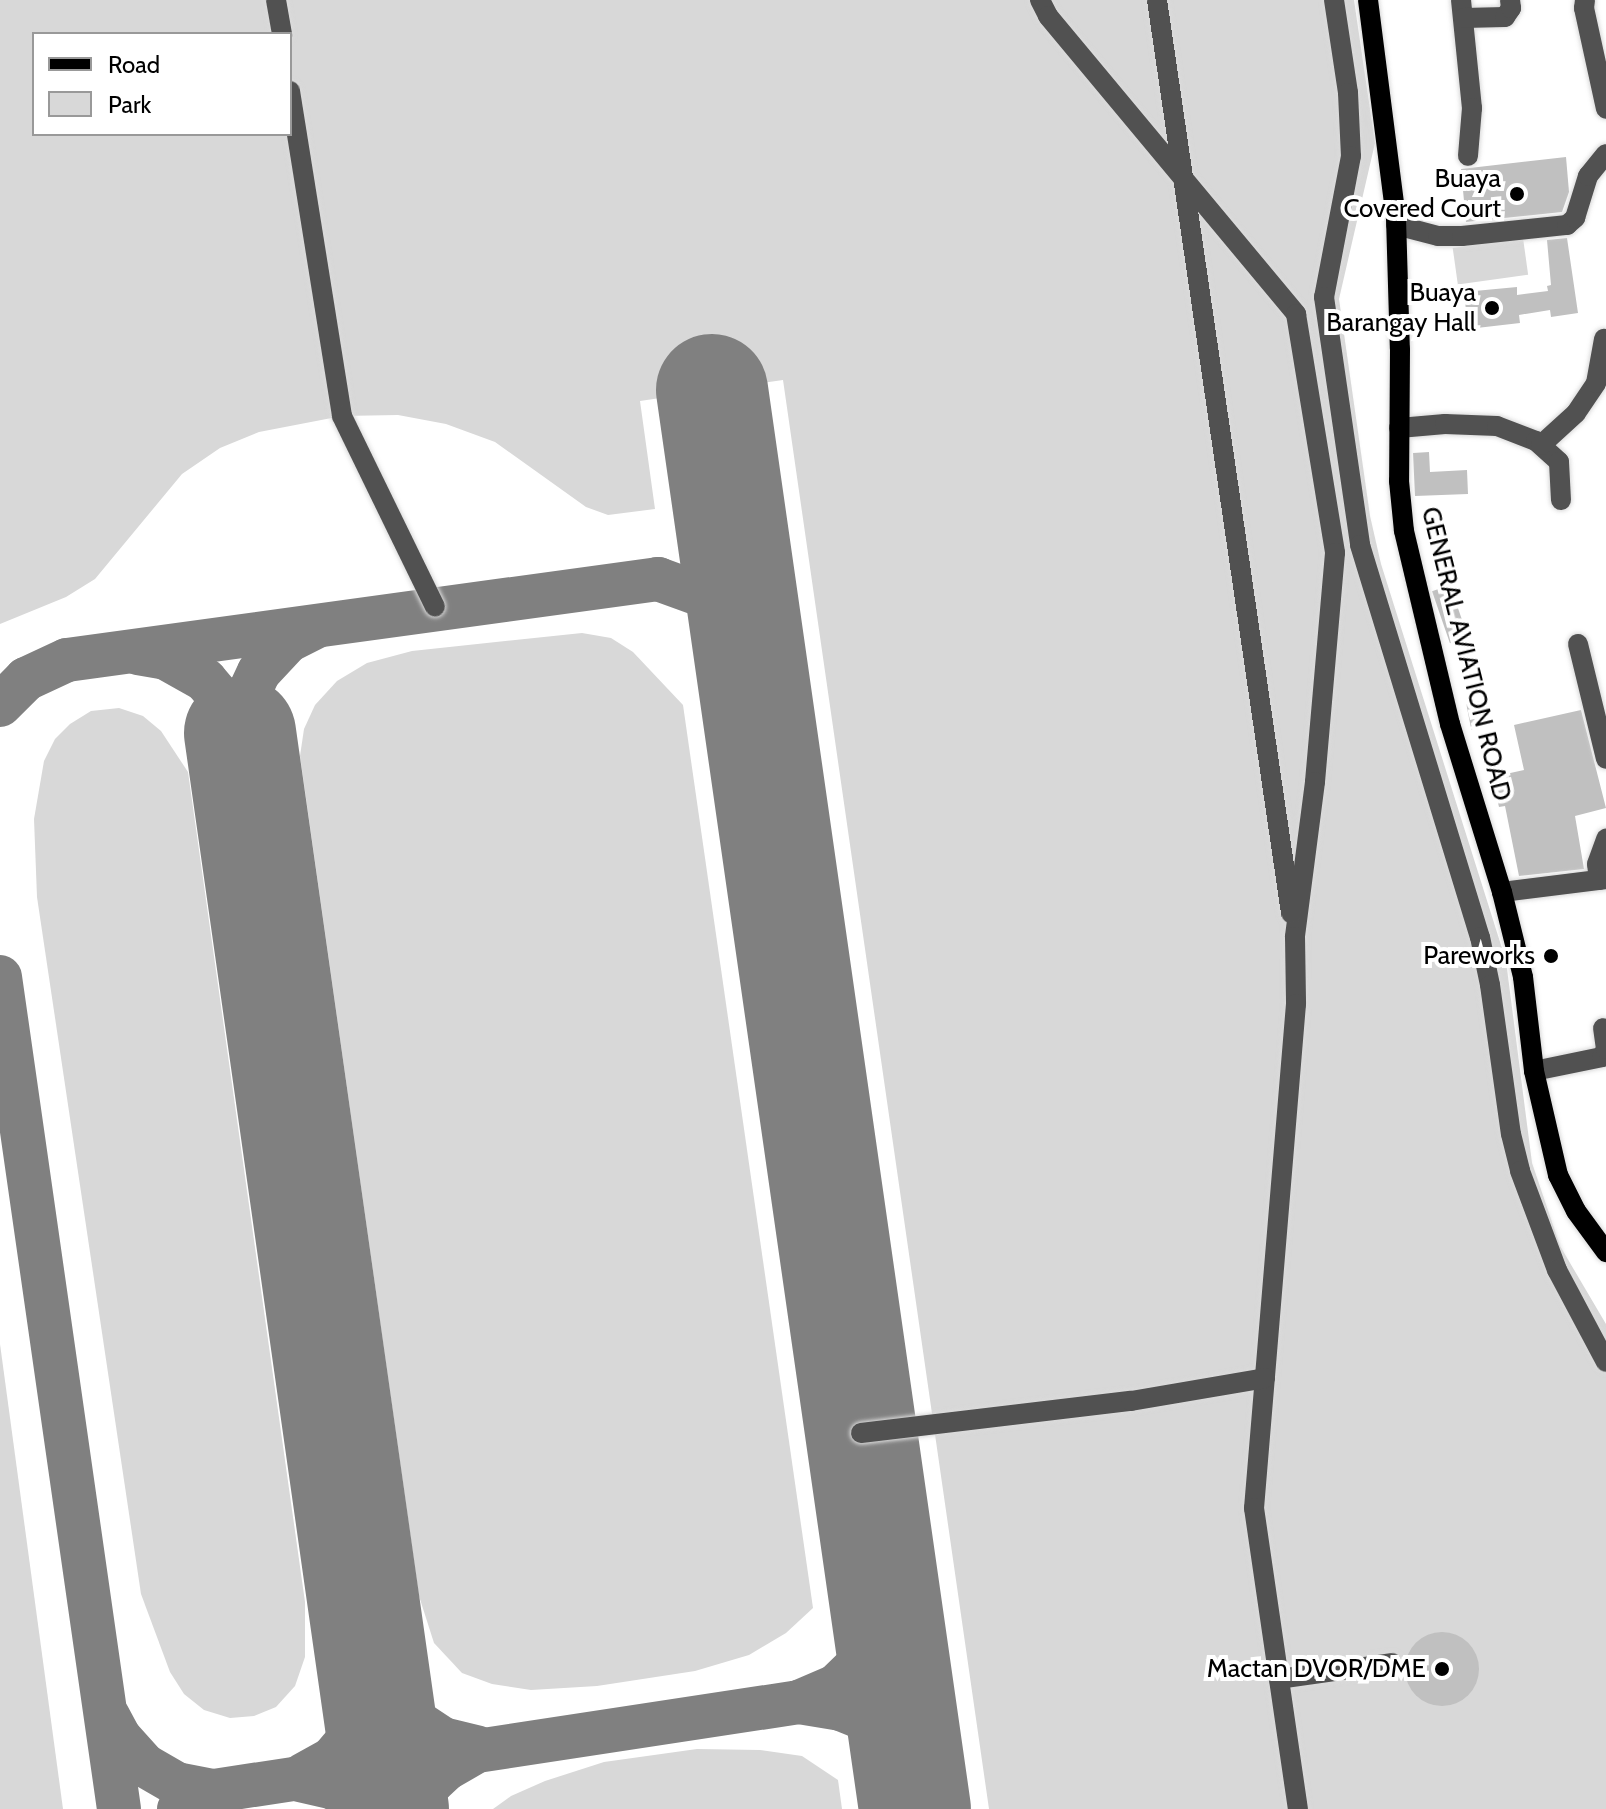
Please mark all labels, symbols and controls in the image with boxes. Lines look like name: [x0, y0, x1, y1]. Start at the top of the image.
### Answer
legend: [32, 32, 292, 136]
text: Road: [108, 50, 160, 79]
text: Park: [108, 90, 151, 119]
place label: Buaya Covered Court: [1343, 163, 1501, 224]
marker: Buaya Covered Court: [1508, 185, 1526, 203]
place label: Buaya Barangay Hall: [1326, 277, 1476, 338]
marker: Buaya Barangay Hall: [1483, 299, 1501, 317]
street label: GENERAL AVIATION ROAD: [1414, 504, 1518, 804]
place label: Pareworks: [1423, 940, 1535, 972]
marker: Pareworks: [1542, 947, 1560, 965]
place label: Mactan DVOR/DME: [1207, 1653, 1426, 1685]
marker: Mactan DVOR/DME: [1433, 1660, 1451, 1678]

